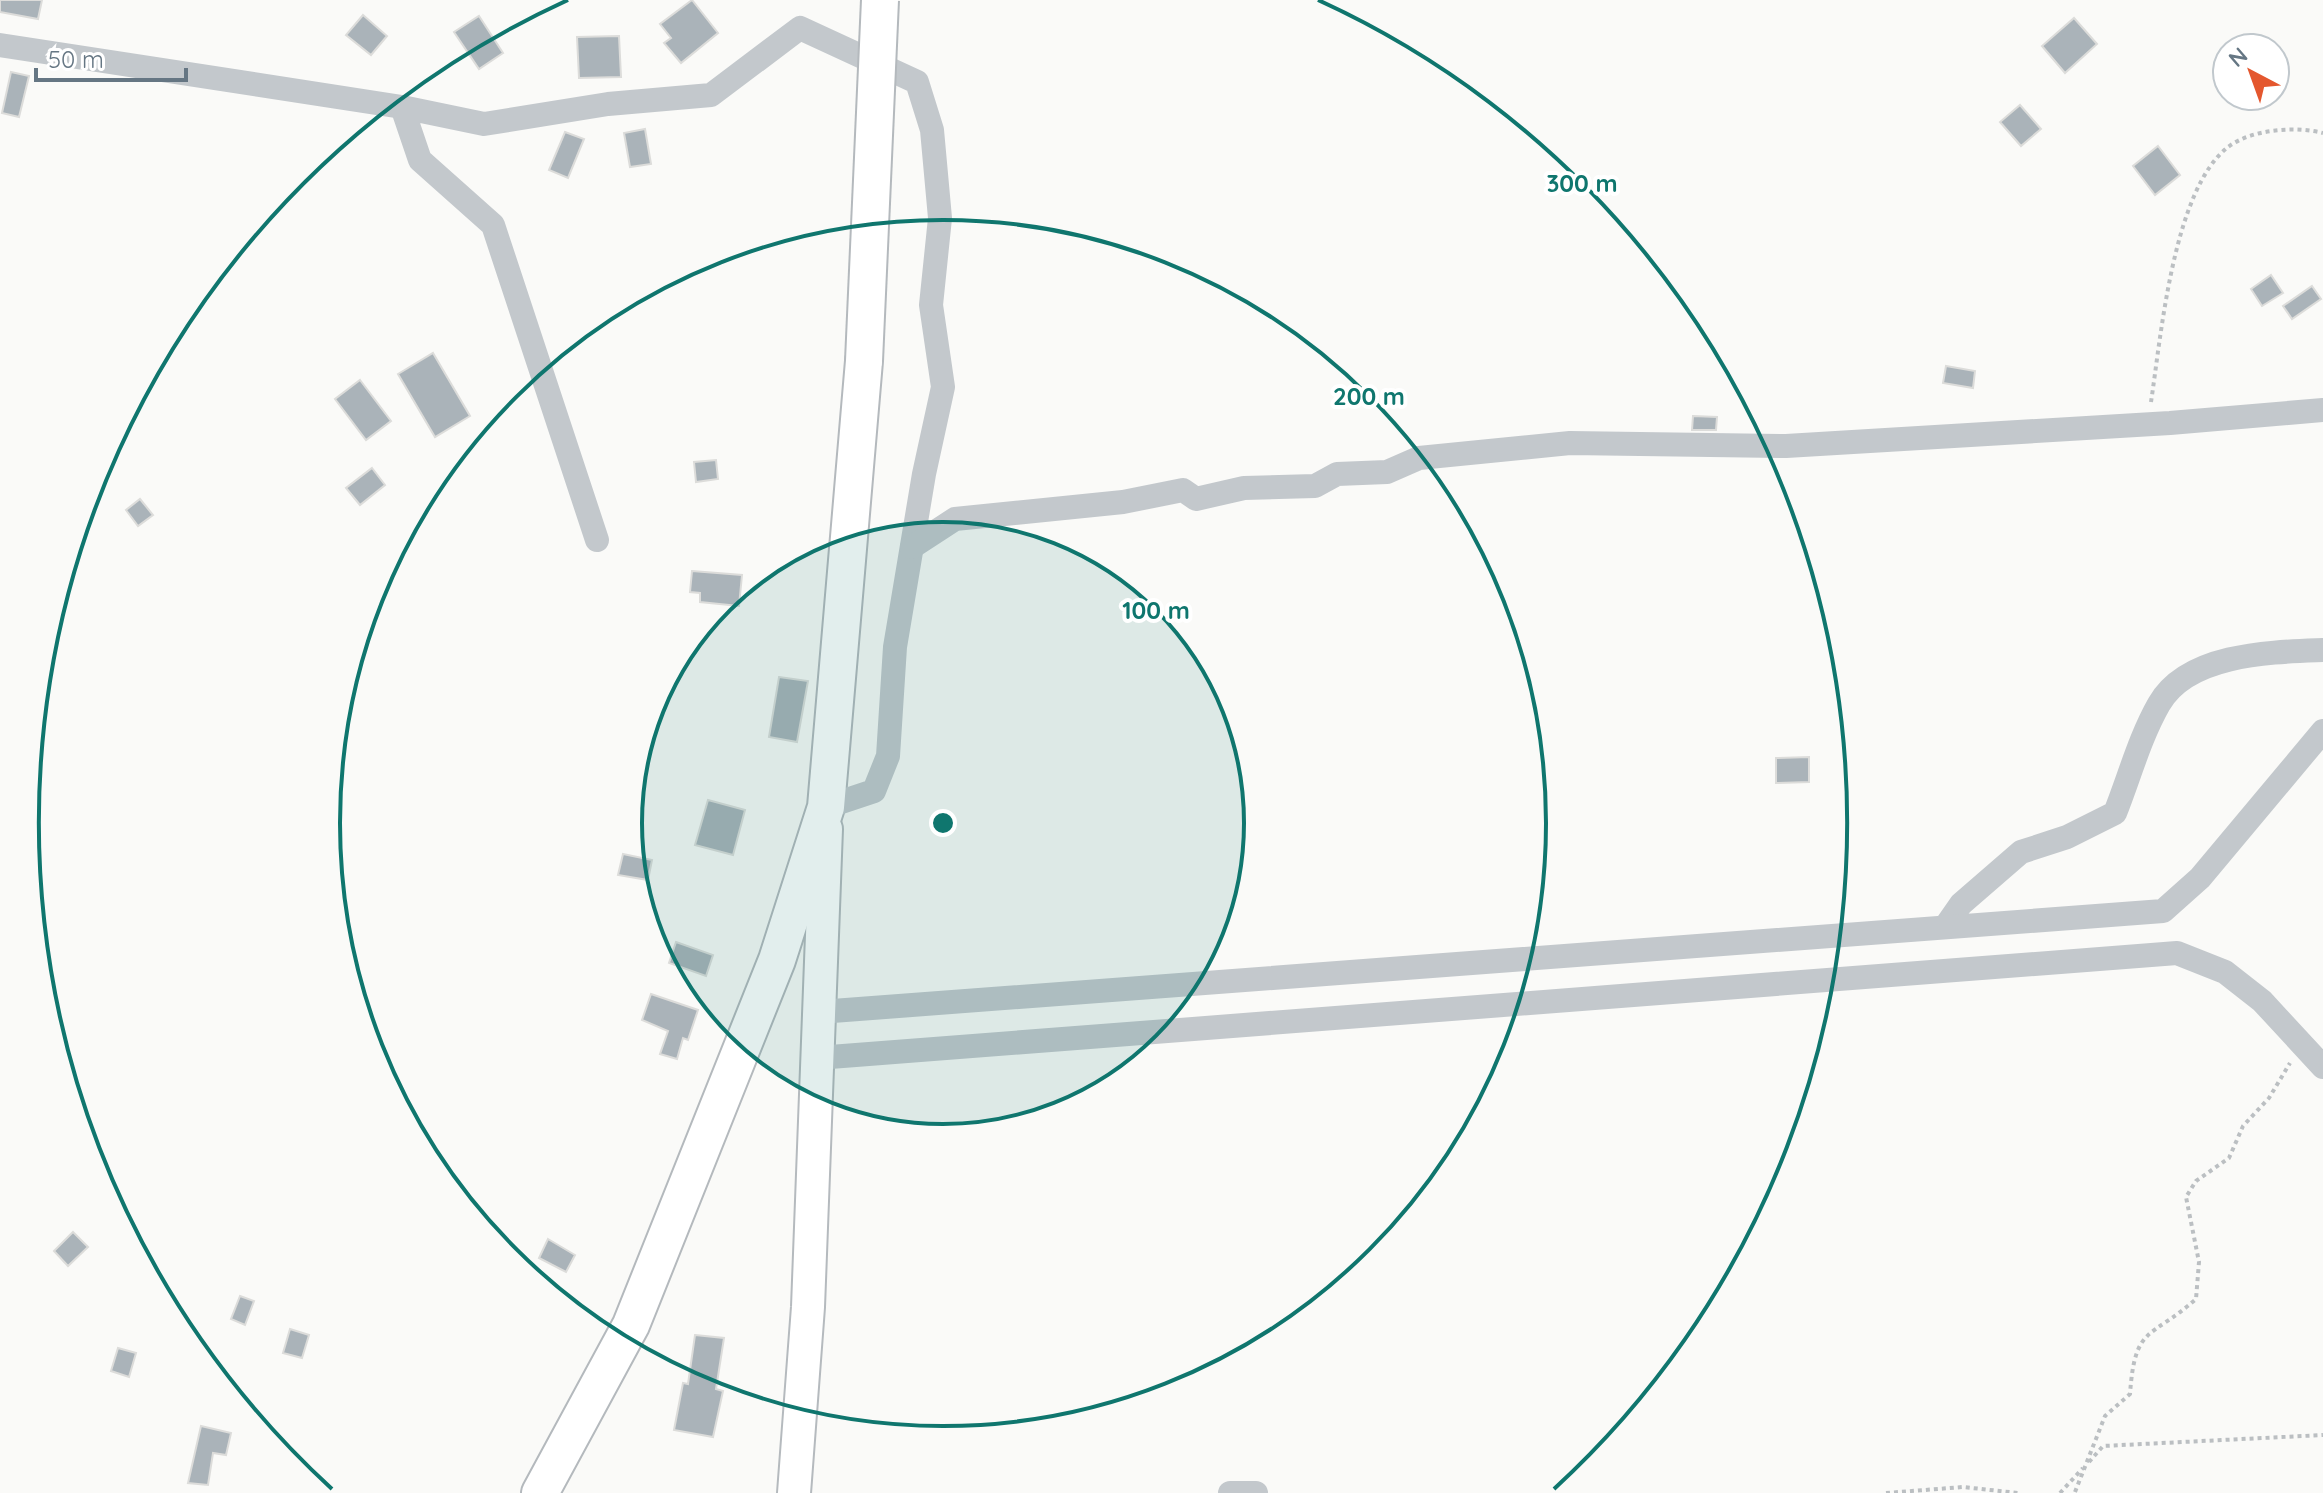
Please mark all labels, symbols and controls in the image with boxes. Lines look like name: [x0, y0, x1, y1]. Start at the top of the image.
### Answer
scale bar: [36, 32, 186, 82]
north arrow: [2211, 32, 2291, 112]
text: N: [2223, 41, 2253, 73]
text: 50 m: [48, 44, 104, 74]
text: 300 m: [1546, 168, 1618, 198]
text: 200 m: [1333, 381, 1405, 411]
text: 100 m: [1122, 595, 1190, 625]
centre of rings: [929, 809, 957, 837]

